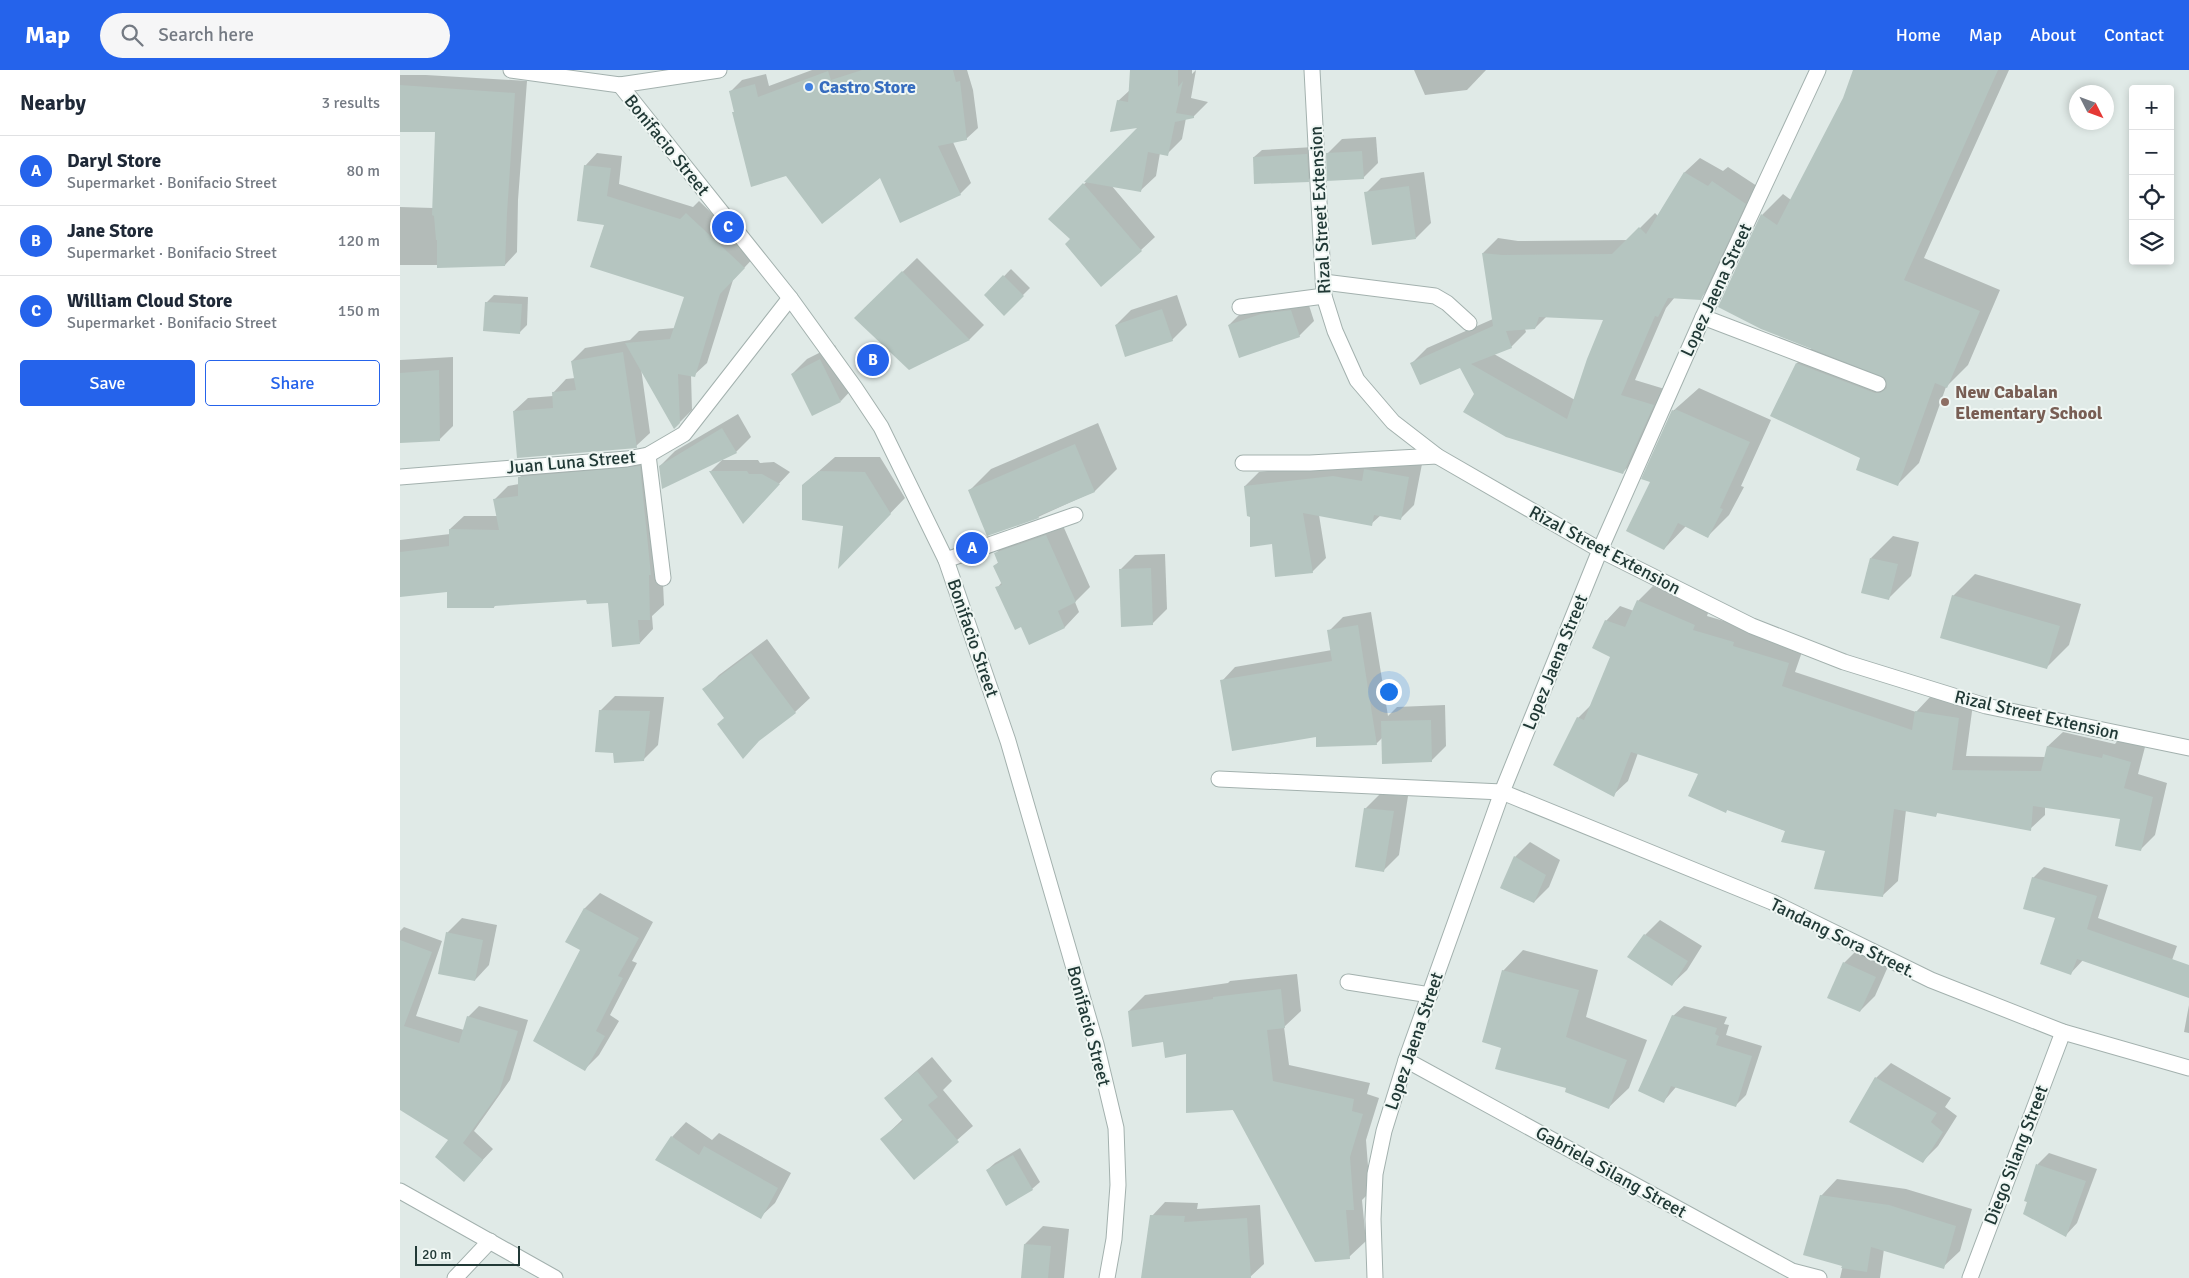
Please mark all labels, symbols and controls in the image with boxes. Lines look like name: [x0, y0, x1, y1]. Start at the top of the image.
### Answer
search box: [100, 13, 450, 58]
text: Map: [25, 20, 70, 50]
icon: search: [118, 21, 146, 49]
text: Search here: [158, 23, 254, 47]
text: Home: [1896, 24, 1941, 46]
text: Map: [1969, 24, 2002, 46]
text: About: [2030, 24, 2076, 46]
text: Contact: [2104, 24, 2164, 46]
place label: Castro Store: [819, 76, 916, 98]
marker: Castro Store: [803, 81, 815, 93]
north arrow: [2069, 85, 2114, 130]
map controls: [2129, 85, 2174, 265]
button: +: [2129, 85, 2174, 130]
text: Nearby: [20, 90, 86, 116]
street label: Bonifacio Street: [620, 90, 714, 200]
text: 3 results: [321, 93, 380, 113]
street label: Rizal Street Extension: [1305, 125, 1335, 295]
button: −: [2129, 130, 2174, 175]
text: Daryl Store: [67, 149, 161, 173]
text: A: [31, 161, 41, 181]
text: 80 m: [346, 161, 380, 181]
text: Supermarket · Bonifacio Street: [67, 173, 277, 193]
button: locate: [2129, 175, 2174, 220]
pin: C: [712, 208, 744, 246]
text: Jane Store: [67, 219, 153, 243]
street label: Lopez Jaena Street: [1676, 220, 1756, 360]
button: layers: [2129, 220, 2174, 265]
text: B: [31, 231, 41, 251]
text: 120 m: [338, 231, 380, 251]
text: Supermarket · Bonifacio Street: [67, 243, 277, 263]
text: William Cloud Store: [67, 289, 233, 313]
text: C: [31, 301, 41, 321]
text: 150 m: [338, 301, 380, 321]
text: Supermarket · Bonifacio Street: [67, 313, 277, 333]
pin: B: [857, 341, 889, 379]
button: Save: [20, 360, 195, 406]
button: Share: [205, 360, 380, 406]
place label: New Cabalan Elementary School: [1955, 381, 2103, 424]
marker: New Cabalan Elementary School: [1939, 396, 1951, 408]
street label: Juan Luna Street: [506, 445, 636, 479]
street label: Rizal Street Extension: [1525, 501, 1685, 599]
pin: A: [956, 529, 988, 567]
street label: Bonifacio Street: [942, 576, 1004, 700]
street label: Lopez Jaena Street: [1518, 591, 1592, 733]
your location: [1376, 679, 1402, 705]
street label: Rizal Street Extension: [1952, 685, 2122, 745]
street label: Tandang Sora Street.: [1767, 893, 1919, 983]
street label: Bonifacio Street: [1062, 963, 1116, 1089]
street label: Lopez Jaena Street: [1380, 969, 1448, 1113]
street label: Diego Silang Street: [1979, 1082, 2053, 1228]
street label: Gabriela Silang Street: [1532, 1121, 1690, 1223]
scale bar: [415, 1243, 520, 1266]
text: 20 m: [422, 1246, 451, 1263]

